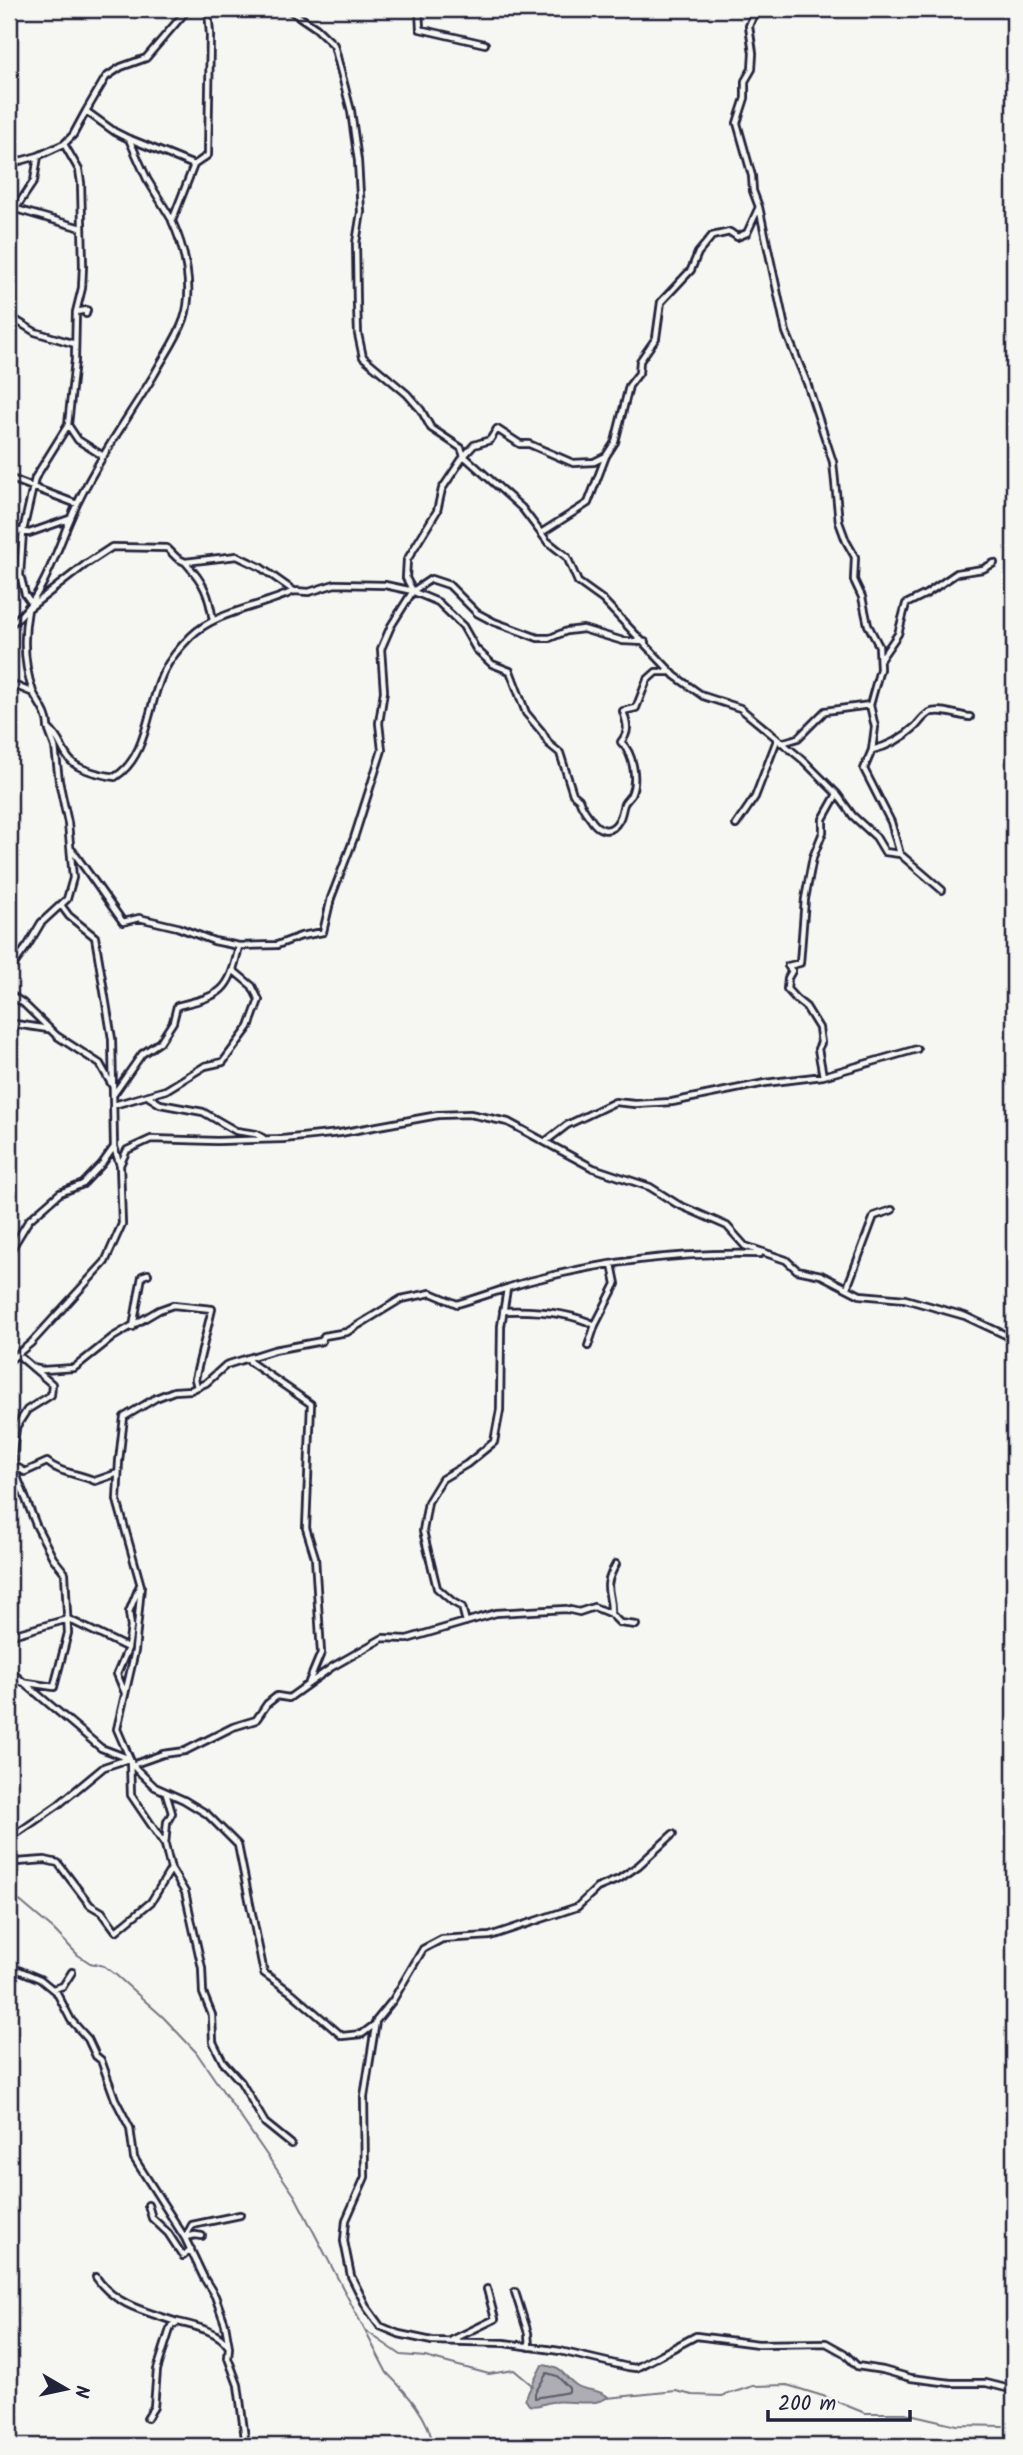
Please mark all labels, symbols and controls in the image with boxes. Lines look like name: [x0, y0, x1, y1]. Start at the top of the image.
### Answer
north arrow: [32, 2354, 102, 2424]
scale bar: [768, 2378, 909, 2422]
text: N: [65, 2383, 97, 2400]
text: 200 m: [778, 2388, 836, 2421]

